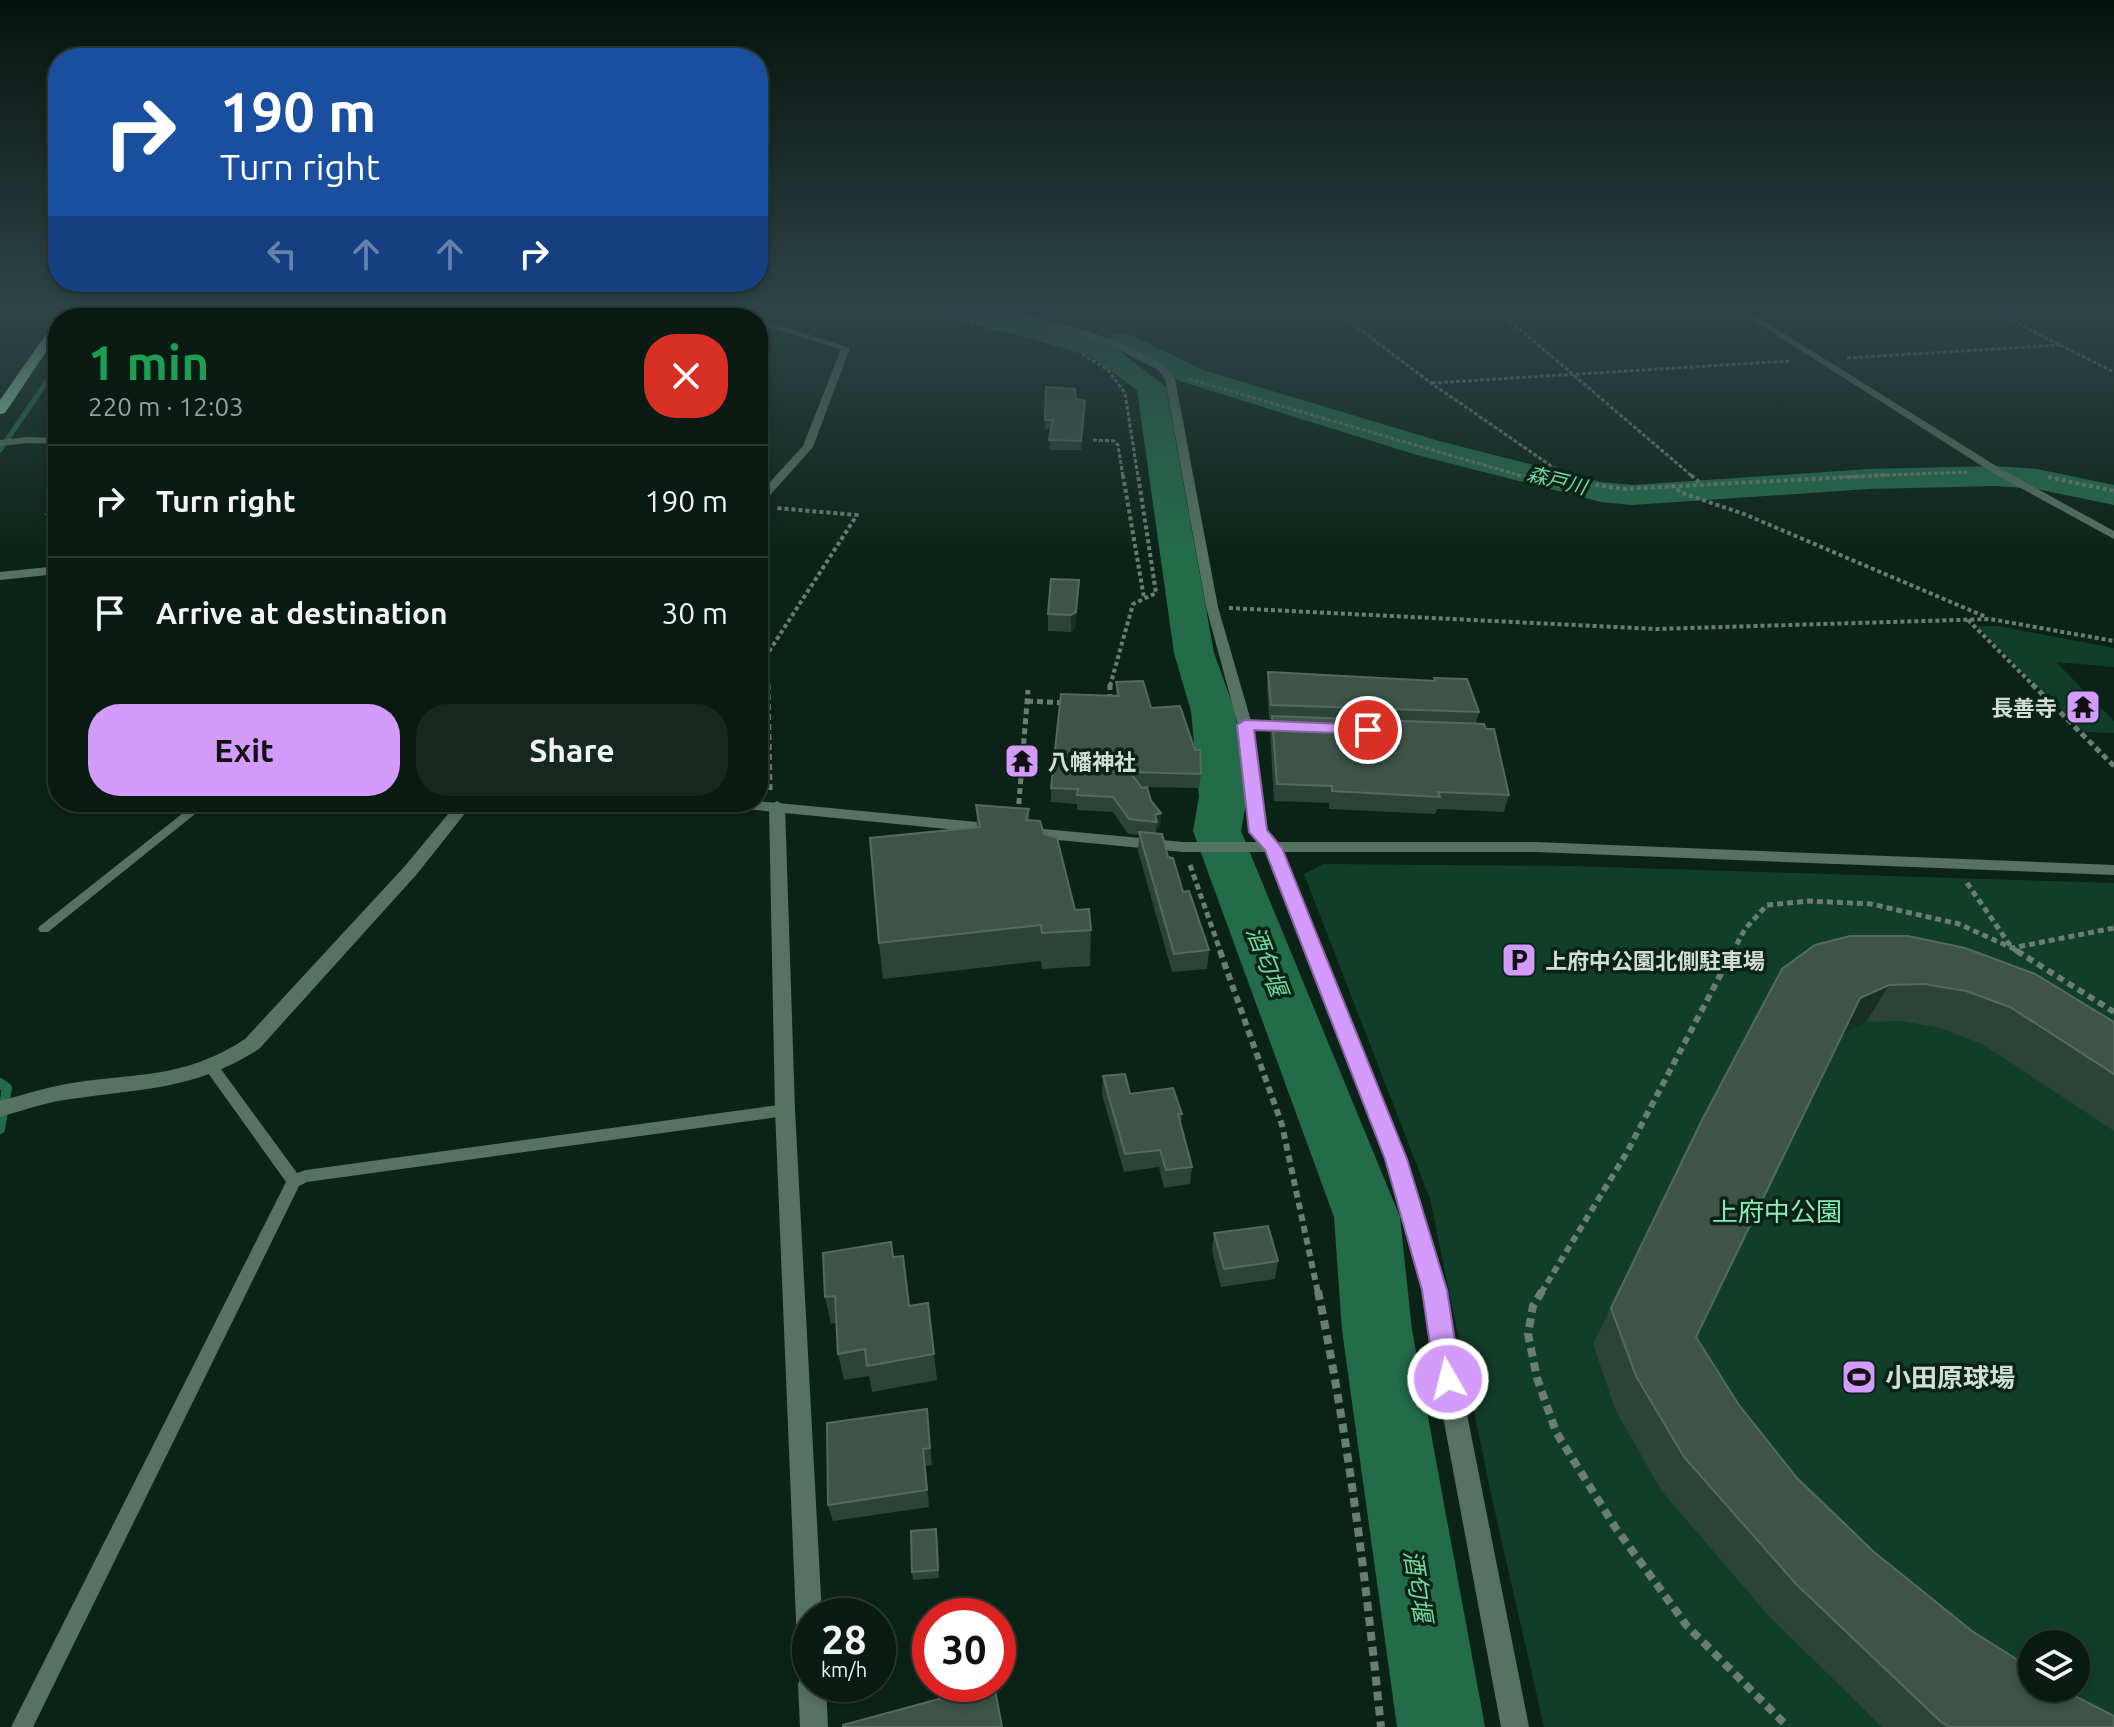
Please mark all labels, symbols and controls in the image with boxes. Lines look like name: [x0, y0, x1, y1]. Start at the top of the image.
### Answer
icon: right: [88, 80, 192, 184]
text: 190 m: [220, 80, 376, 143]
text: Turn right: [220, 146, 380, 187]
icon: left: [260, 232, 304, 276]
icon: ahead: [344, 232, 388, 276]
icon: ahead: [428, 232, 472, 276]
icon: right: [512, 232, 556, 276]
button: close: [644, 334, 728, 418]
text: 1 min: [88, 335, 209, 389]
text: 220 m · 12:03: [88, 392, 244, 421]
water label: 森戸川: [1525, 462, 1591, 499]
icon: right: [88, 479, 132, 523]
text: Turn right: [156, 484, 296, 518]
text: 190 m: [644, 484, 728, 518]
icon: arrive: [88, 591, 132, 635]
text: Arrive at destination: [156, 596, 448, 630]
text: 30 m: [661, 596, 728, 630]
temple icon: 長善寺: [2064, 688, 2102, 726]
place label: 長善寺: [1991, 695, 2057, 720]
pin: [1334, 696, 1402, 764]
button: Exit: [88, 704, 400, 796]
button: Share: [416, 704, 728, 796]
icon: arrive: [1346, 708, 1390, 752]
temple icon: 八幡神社: [1003, 742, 1041, 780]
place label: 八幡神社: [1048, 749, 1136, 774]
water label: 酒匂堰: [1241, 923, 1294, 1003]
parking icon: 上府中公園北側駐車場: [1500, 941, 1538, 979]
place label: 上府中公園北側駐車場: [1545, 948, 1765, 973]
park label: 上府中公園: [1712, 1197, 1842, 1226]
position arrow: [1406, 1337, 1490, 1421]
sports icon: 小田原球場: [1840, 1358, 1878, 1396]
place label: 小田原球場: [1885, 1363, 2015, 1392]
water label: 酒匂堰: [1399, 1548, 1438, 1628]
speed limit sign: 30: [912, 1598, 1016, 1702]
text: 28: [821, 1617, 867, 1662]
map controls: [2018, 1630, 2090, 1702]
button: layers: [2018, 1630, 2090, 1702]
text: km/h: [821, 1658, 867, 1681]

